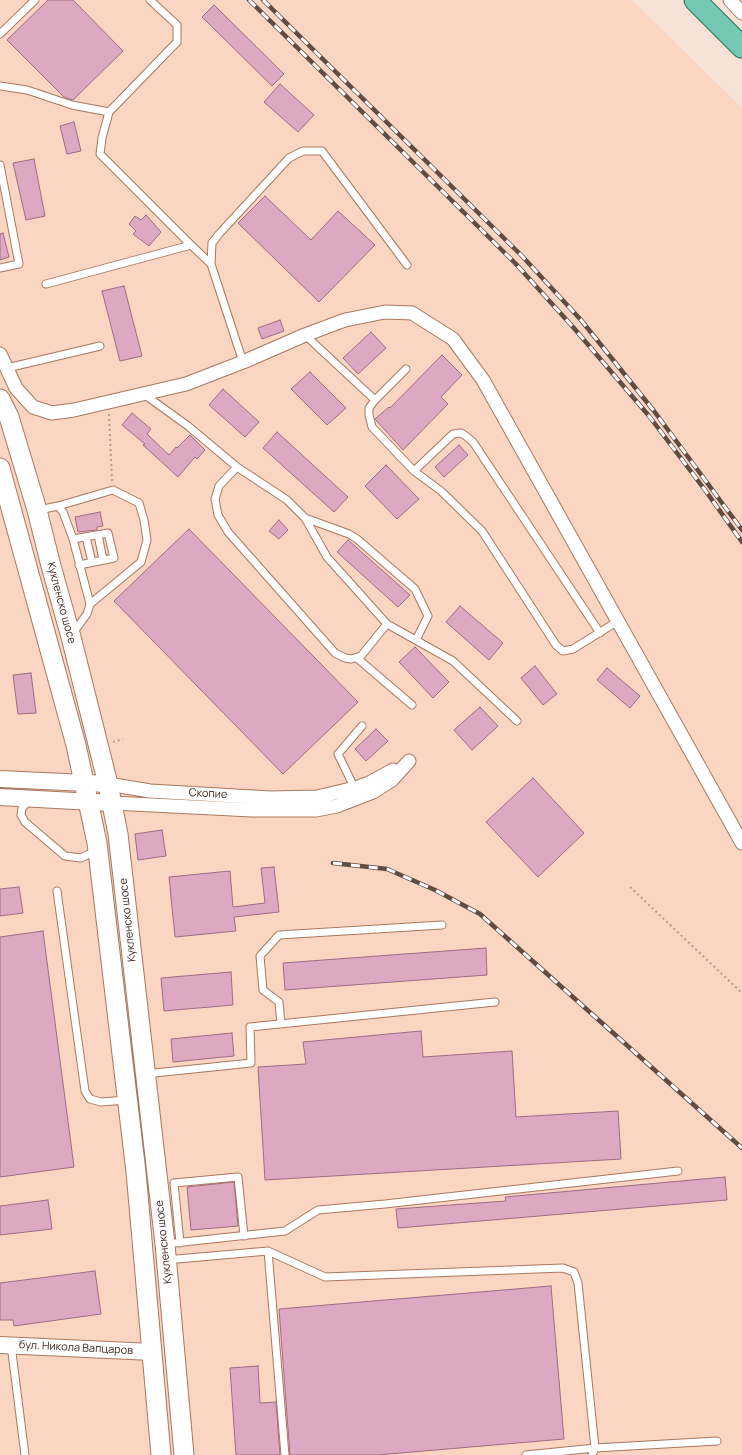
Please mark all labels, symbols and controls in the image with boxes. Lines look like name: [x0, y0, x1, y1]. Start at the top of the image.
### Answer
street label: Кукленско шосе: [44, 561, 78, 645]
street label: Скопие: [188, 786, 228, 802]
street label: Кукленско шосе: [117, 878, 139, 962]
street label: Кукленско шосе: [153, 1200, 175, 1284]
street label: бул. Никола Вапцаров: [19, 1338, 133, 1358]

